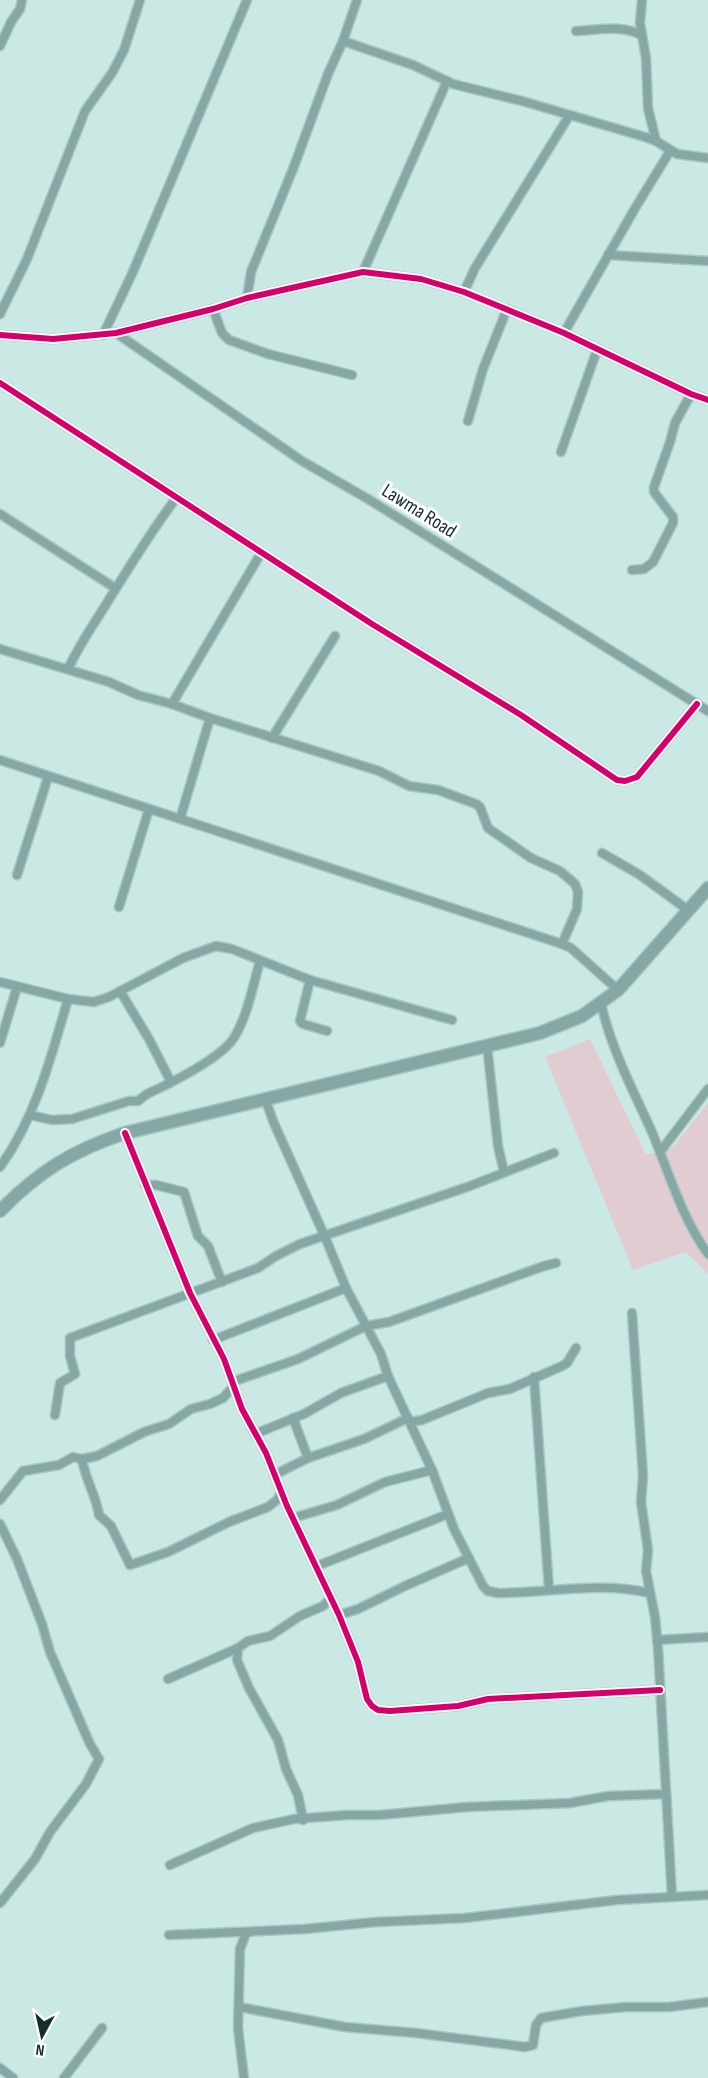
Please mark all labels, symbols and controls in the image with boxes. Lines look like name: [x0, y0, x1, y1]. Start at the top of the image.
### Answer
street label: Lawma Road: [377, 479, 461, 543]
north arrow: [12, 2006, 72, 2066]
text: N: [35, 2039, 46, 2059]

